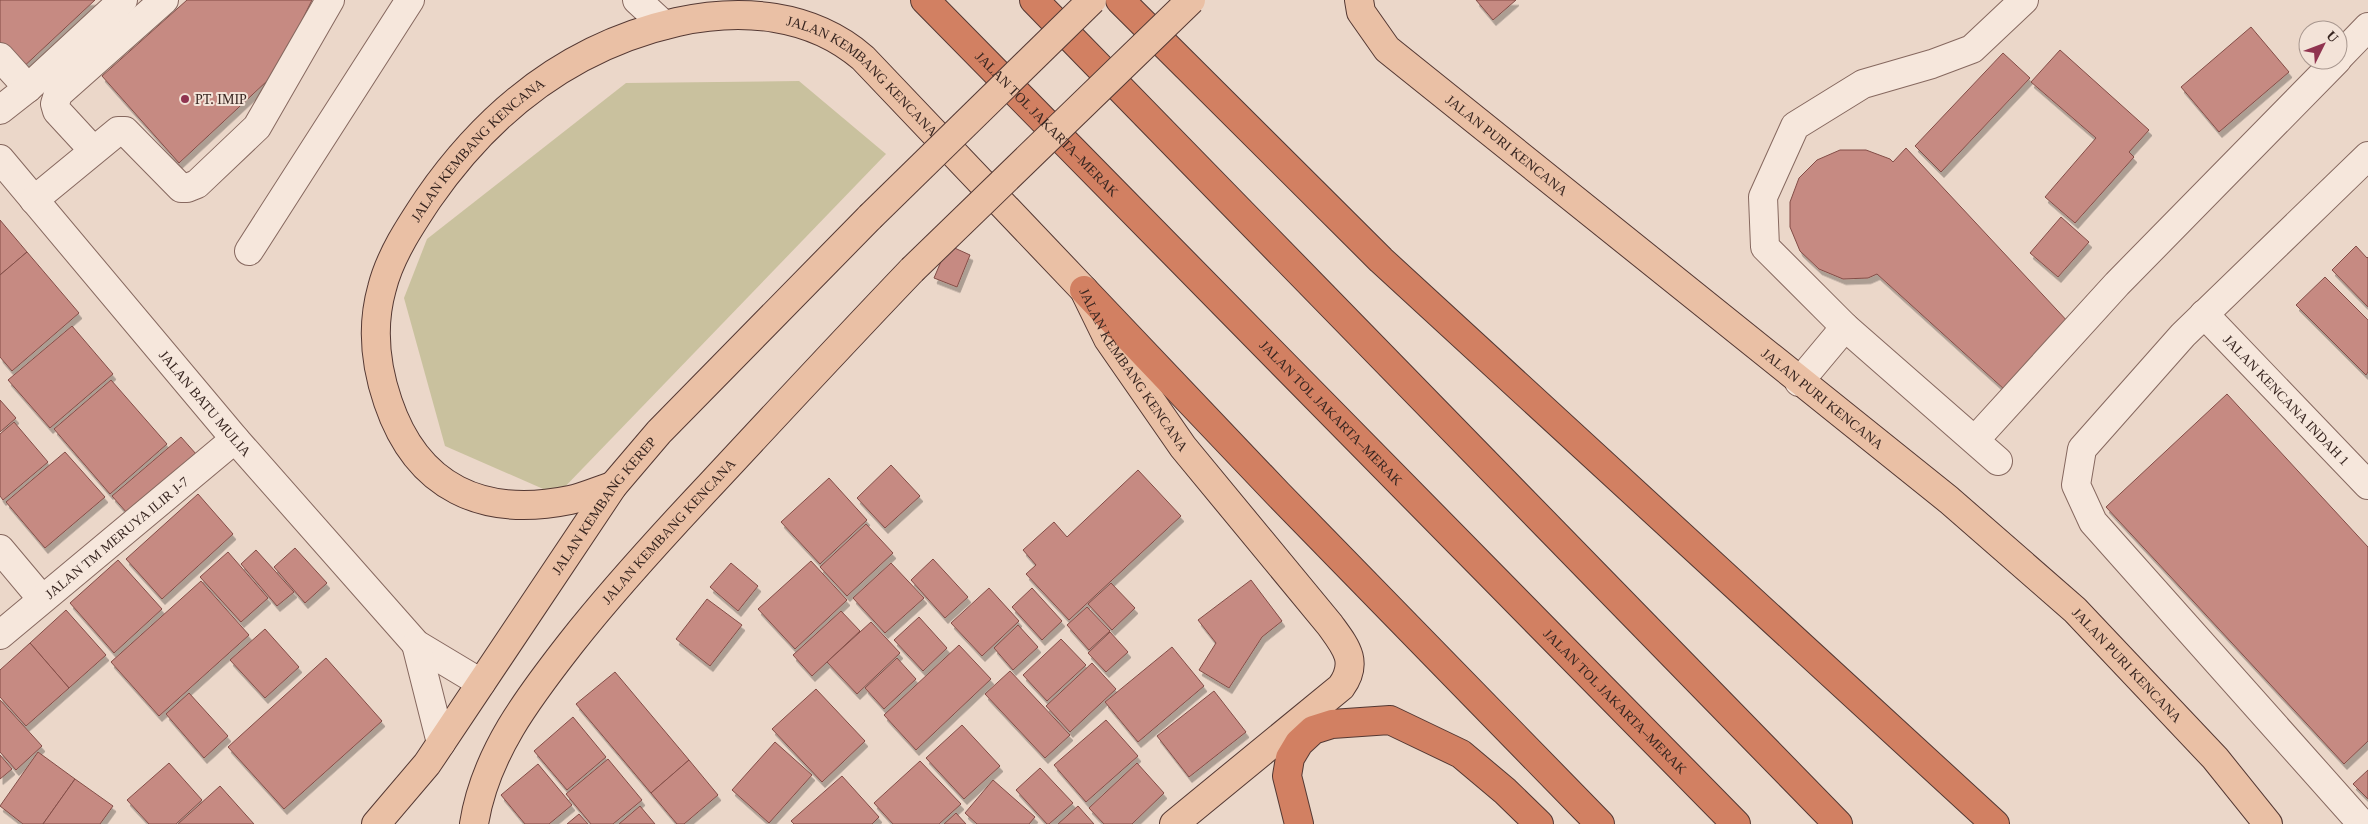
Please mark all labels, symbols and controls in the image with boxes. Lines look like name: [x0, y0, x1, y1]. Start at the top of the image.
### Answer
street label: JALAN KEMBANG KENCANA: [785, 13, 941, 140]
north arrow: [2298, 20, 2348, 70]
text: U: [2323, 28, 2341, 45]
street label: JALAN TOL JAKARTA–MERAK: [972, 49, 1121, 200]
street label: JALAN KEMBANG KENCANA: [408, 75, 548, 225]
place label: PT. IMIP: [195, 92, 247, 107]
street label: JALAN PURI KENCANA: [1443, 92, 1571, 199]
marker: PT. IMIP: [179, 93, 191, 105]
street label: JALAN KEMBANG KENCANA: [1076, 286, 1191, 455]
street label: JALAN KENCANA INDAH 1: [2220, 332, 2352, 469]
street label: JALAN TOL JAKARTA–MERAK: [1256, 338, 1405, 489]
street label: JALAN PURI KENCANA: [1758, 346, 1887, 453]
street label: JALAN BATU MULIA: [156, 348, 254, 460]
street label: JALAN KEMBANG KEREP: [549, 434, 659, 577]
street label: JALAN KEMBANG KENCANA: [599, 455, 739, 607]
street label: JALAN TM MERUYA ILIR J-7: [42, 474, 192, 602]
street label: JALAN PURI KENCANA: [2069, 605, 2185, 726]
street label: JALAN TOL JAKARTA–MERAK: [1540, 626, 1689, 777]

